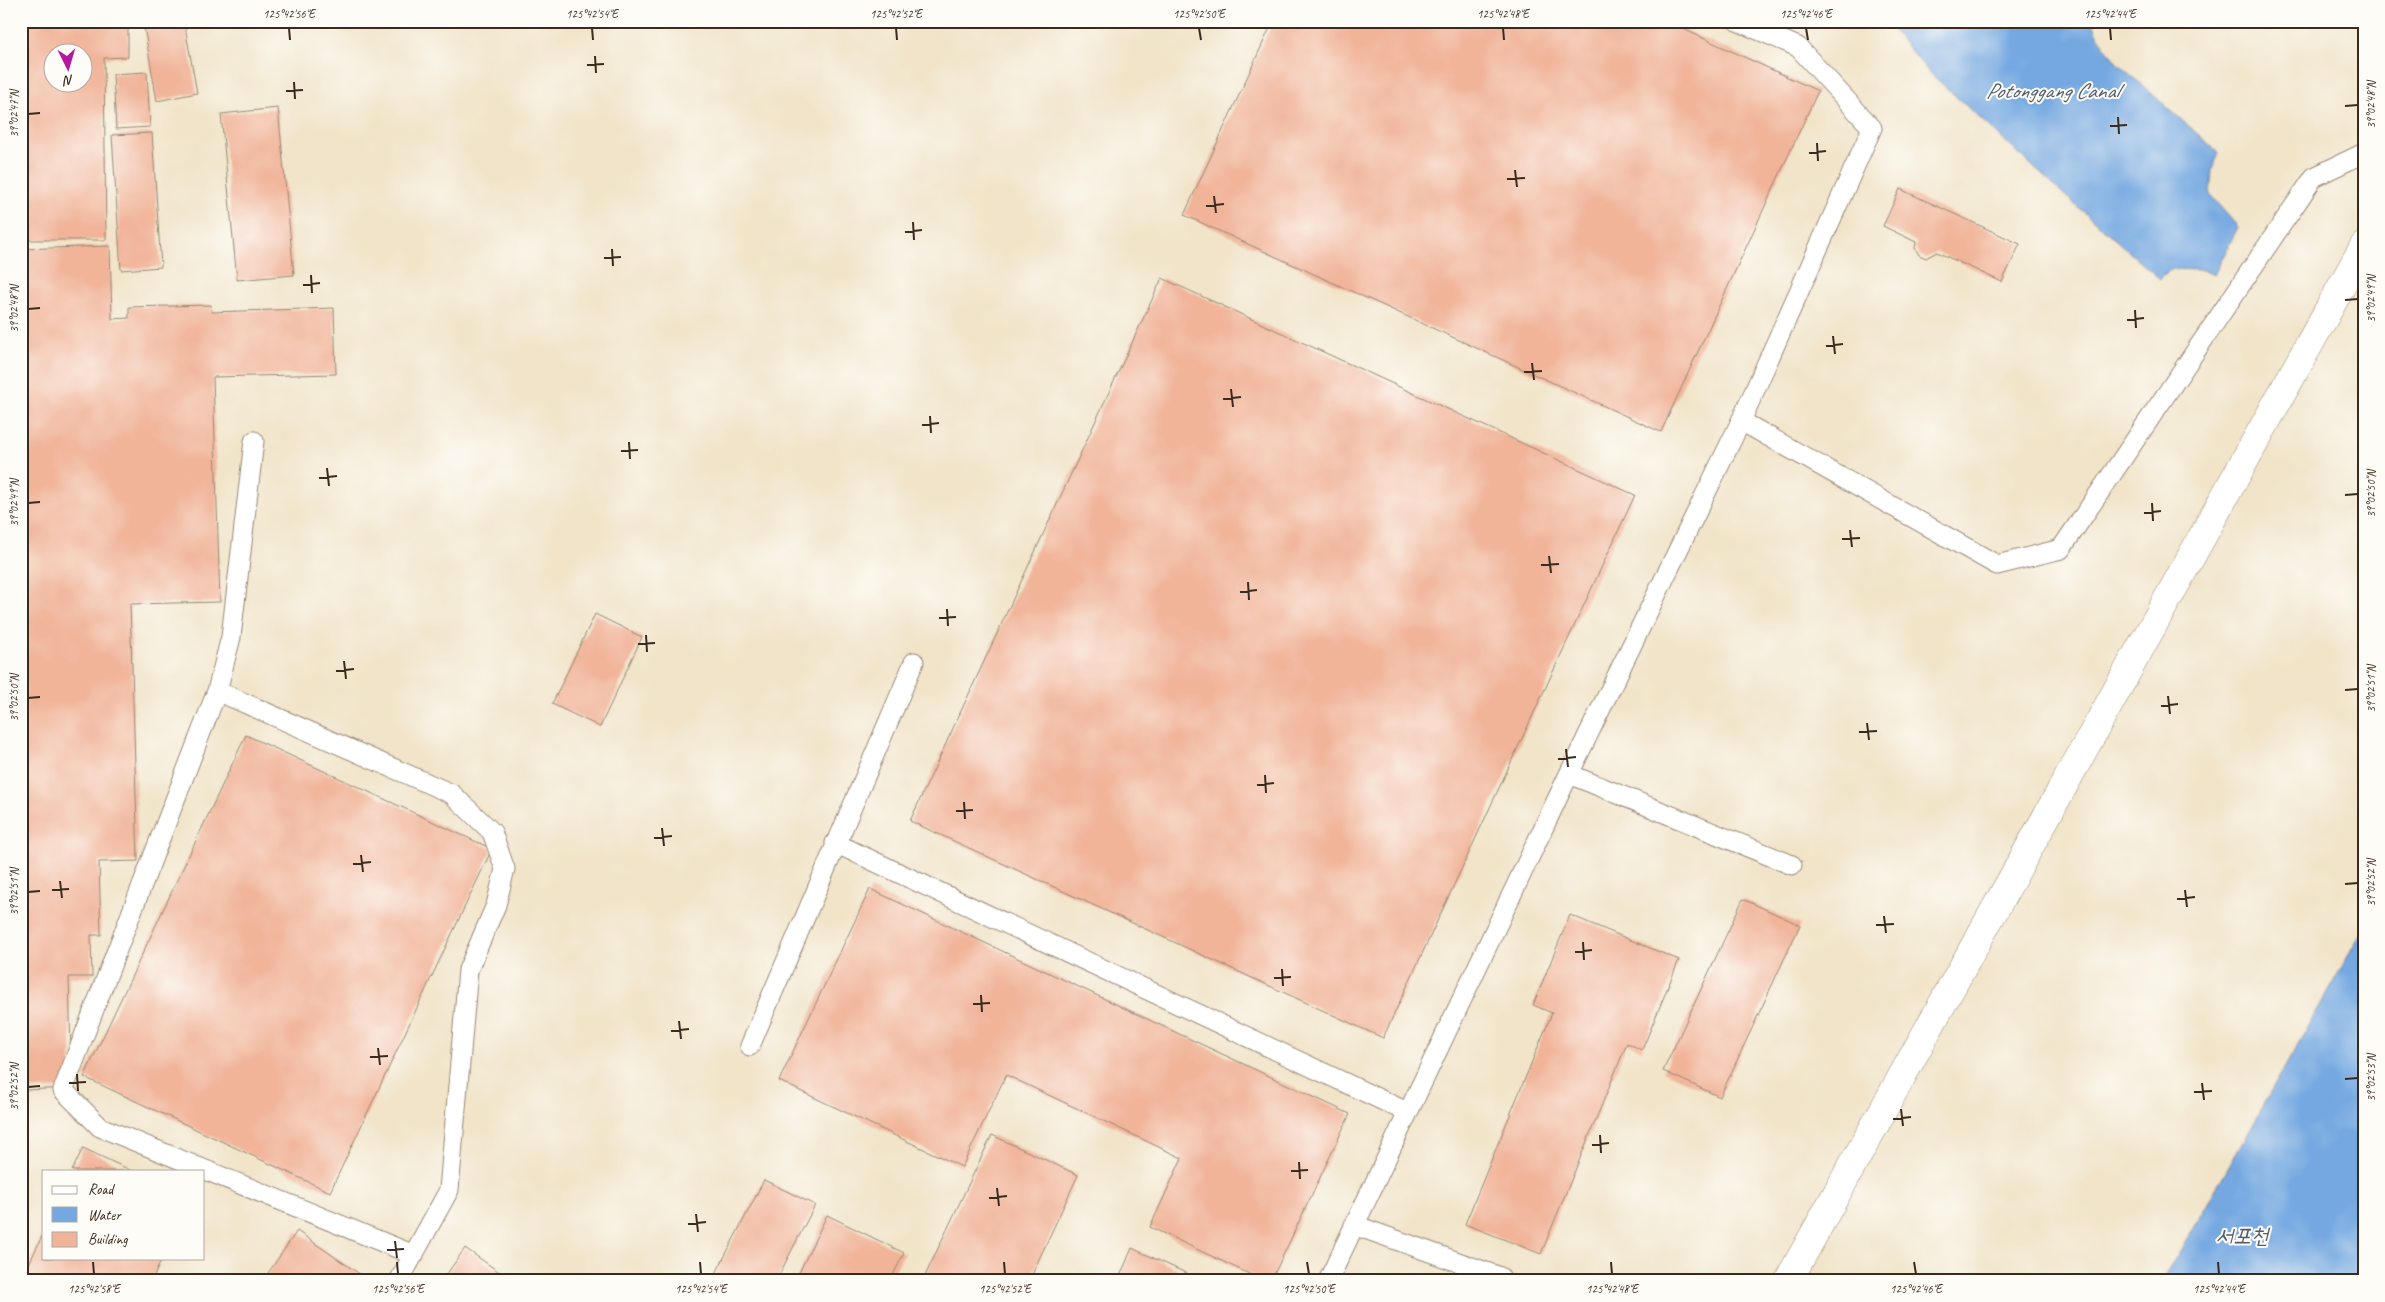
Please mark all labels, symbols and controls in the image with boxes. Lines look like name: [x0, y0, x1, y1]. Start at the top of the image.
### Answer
text: 125°42'56"E: [263, 6, 317, 22]
text: 125°42'54"E: [566, 6, 620, 22]
text: 125°42'52"E: [870, 6, 924, 22]
text: 125°42'50"E: [1173, 6, 1227, 22]
text: 125°42'48"E: [1477, 6, 1531, 22]
text: 125°42'46"E: [1780, 6, 1834, 22]
text: 125°42'44"E: [2084, 6, 2138, 22]
north arrow: [42, 42, 92, 92]
text: N: [62, 72, 74, 90]
water label: Potonggang Canal: [1986, 77, 2125, 105]
text: 39°02'48"N: [2363, 80, 2379, 129]
text: 39°02'47"N: [6, 89, 22, 138]
text: 39°02'49"N: [2363, 274, 2379, 323]
text: 39°02'48"N: [6, 284, 22, 333]
text: 39°02'50"N: [2363, 469, 2379, 518]
text: 39°02'49"N: [6, 478, 22, 527]
text: 39°02'51"N: [2363, 664, 2379, 713]
text: 39°02'50"N: [6, 673, 22, 722]
text: 39°02'52"N: [2363, 858, 2379, 907]
text: 39°02'51"N: [6, 867, 22, 916]
text: 39°02'53"N: [2363, 1053, 2379, 1102]
text: 39°02'52"N: [6, 1062, 22, 1111]
legend: [42, 1170, 205, 1260]
text: Road: [88, 1180, 115, 1199]
text: Water: [88, 1206, 122, 1225]
water label: 서포천: [2215, 1222, 2271, 1250]
text: Building: [88, 1230, 128, 1249]
text: 125°42'58"E: [68, 1281, 122, 1297]
text: 125°42'56"E: [372, 1281, 426, 1297]
text: 125°42'54"E: [675, 1281, 729, 1297]
text: 125°42'52"E: [979, 1281, 1033, 1297]
text: 125°42'50"E: [1283, 1281, 1337, 1297]
text: 125°42'48"E: [1586, 1281, 1640, 1297]
text: 125°42'46"E: [1890, 1281, 1944, 1297]
text: 125°42'44"E: [2193, 1281, 2247, 1297]

